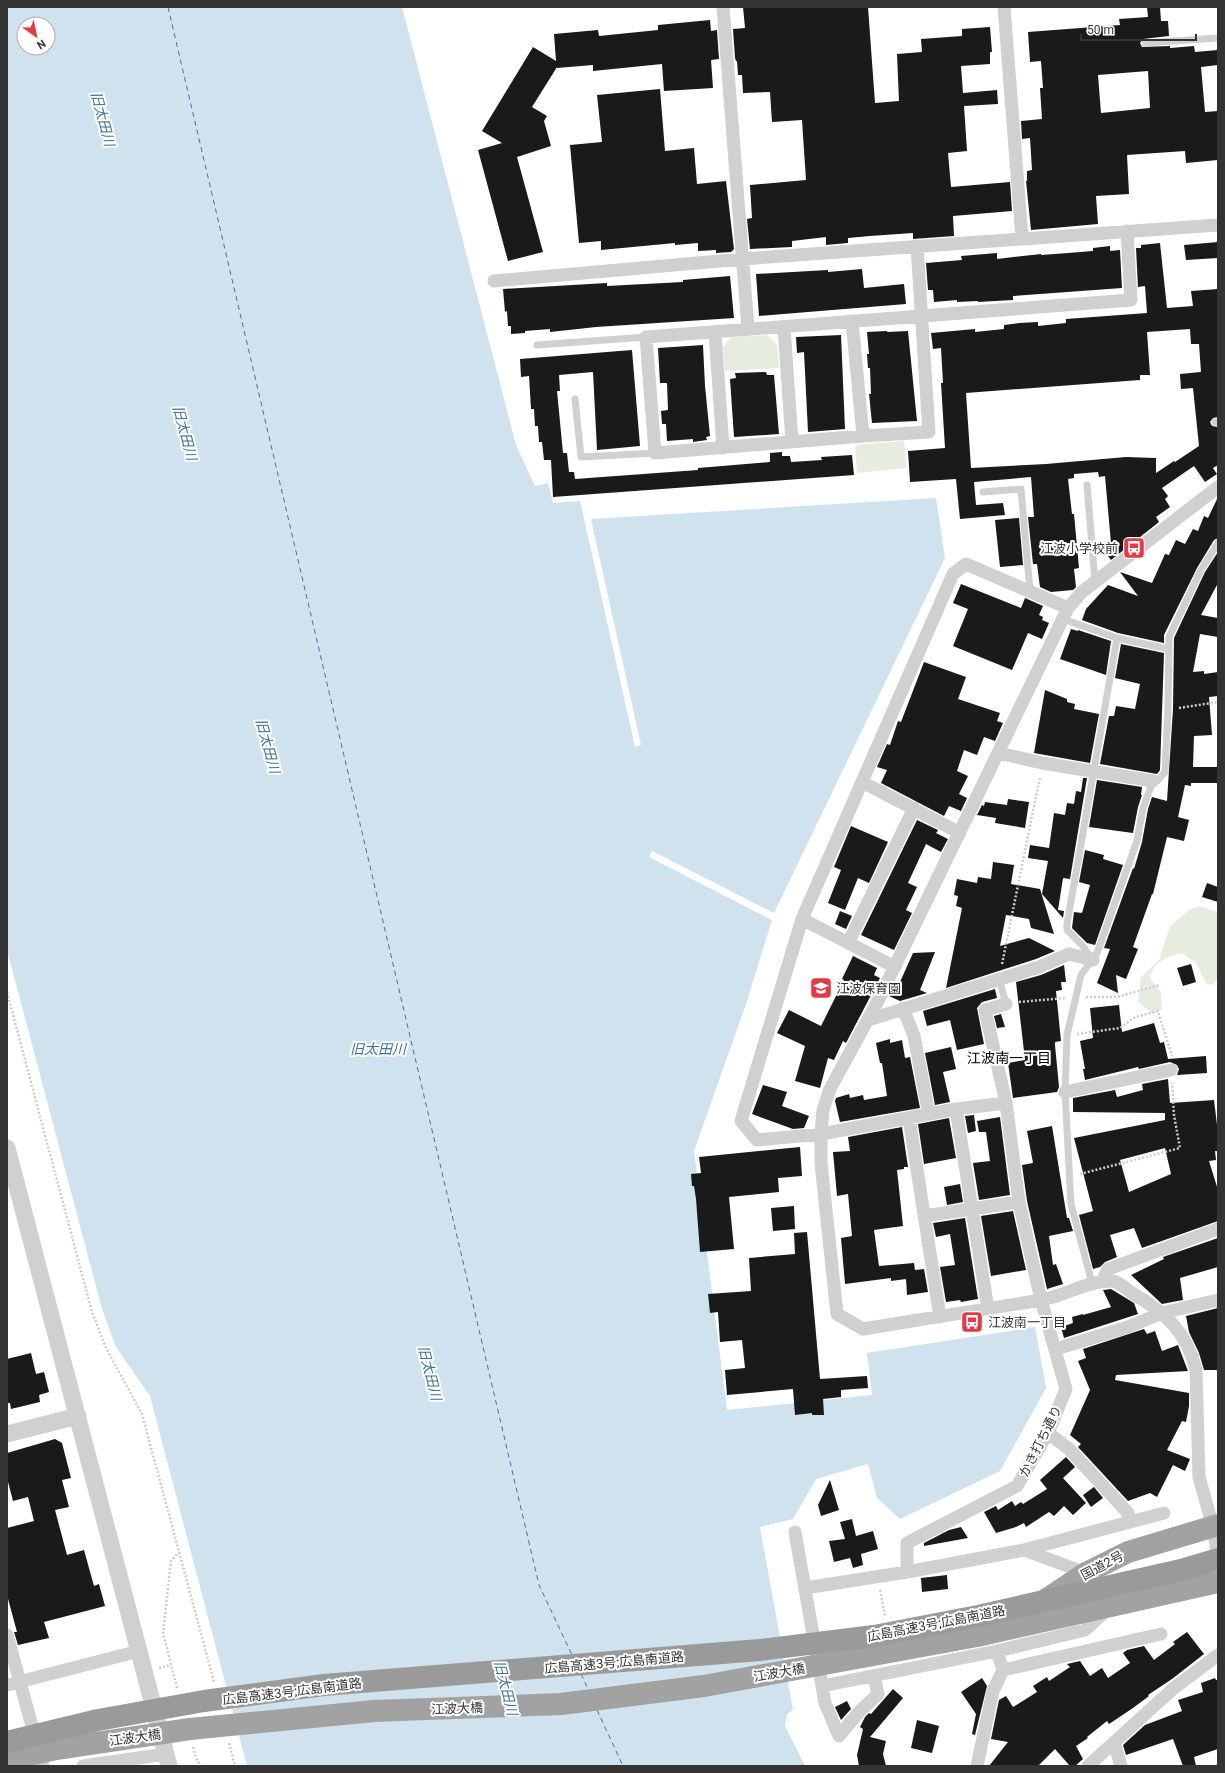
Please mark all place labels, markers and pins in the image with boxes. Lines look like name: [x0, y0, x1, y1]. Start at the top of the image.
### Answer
bus stop icon: 江波小学校前: [1121, 535, 1147, 561]
place label: 江波小学校前: [1040, 541, 1118, 556]
school or university icon: 江波保育園: [808, 975, 834, 1001]
place label: 江波保育園: [836, 981, 901, 996]
bus stop icon: 江波南一丁目: [959, 1309, 985, 1335]
place label: 江波南一丁目: [988, 1315, 1066, 1330]

